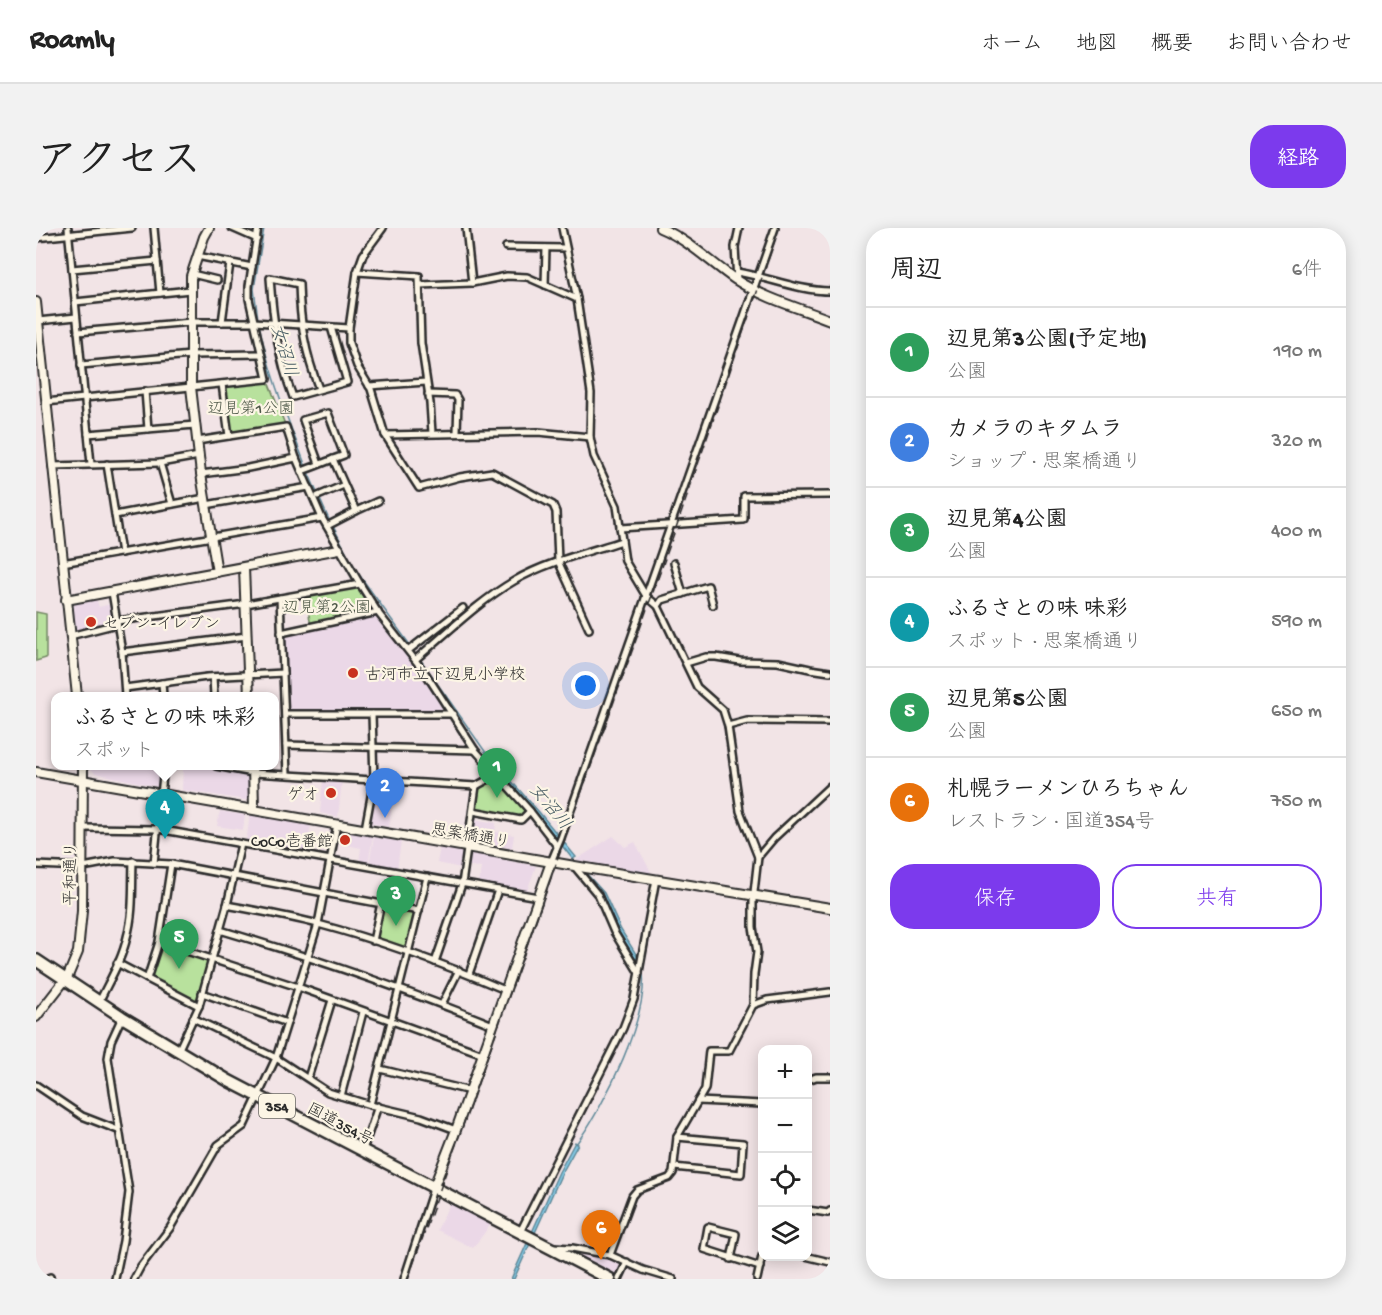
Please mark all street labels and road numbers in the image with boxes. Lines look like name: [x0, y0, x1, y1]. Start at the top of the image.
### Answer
street label: 思案橋通り: [429, 820, 512, 854]
street label: 平和通り: [61, 842, 83, 906]
road number: 354: [259, 1094, 295, 1118]
street label: 国道354号: [303, 1100, 376, 1151]

